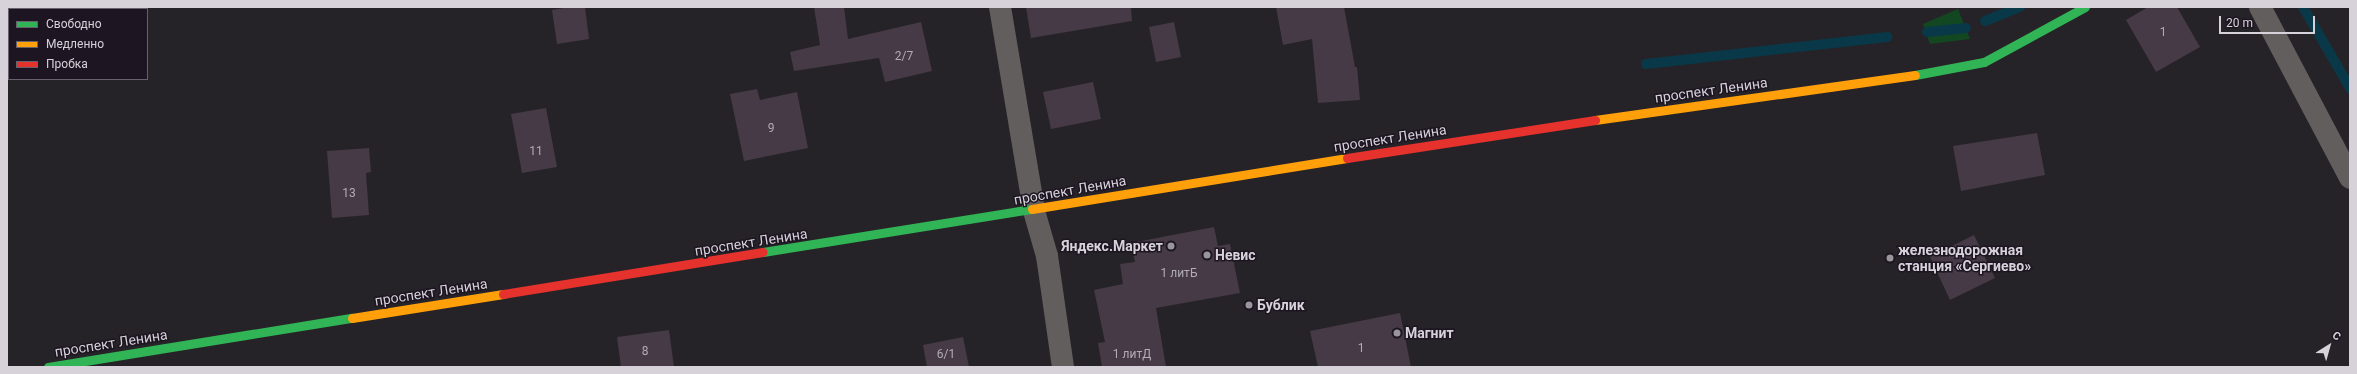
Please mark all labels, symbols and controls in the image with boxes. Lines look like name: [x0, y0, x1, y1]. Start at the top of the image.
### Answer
legend: [8, 8, 148, 80]
scale bar: [2221, 8, 2317, 34]
text: 20 m: [2226, 16, 2253, 30]
text: Свободно: [46, 17, 102, 31]
house number: 1: [2160, 26, 2166, 40]
text: Медленно: [46, 37, 104, 51]
house number: 2/7: [895, 50, 913, 64]
text: Пробка: [46, 57, 88, 71]
street label: проспект Ленина: [1654, 74, 1768, 106]
street label: проспект Ленина: [1333, 121, 1447, 155]
house number: 9: [768, 122, 774, 136]
house number: 11: [529, 145, 543, 159]
street label: проспект Ленина: [1013, 172, 1127, 208]
house number: 13: [342, 187, 356, 201]
street label: проспект Ленина: [694, 225, 808, 259]
place label: Яндекс.Маркет: [1061, 238, 1163, 254]
marker: Яндекс.Маркет: [1166, 241, 1176, 251]
place label: железнодорожная станция «Сергиево»: [1898, 242, 2031, 274]
place label: Невис: [1215, 247, 1256, 263]
marker: Невис: [1202, 250, 1212, 260]
marker: железнодорожная станция «Сергиево»: [1885, 253, 1895, 263]
house number: 1 литБ: [1161, 267, 1197, 281]
street label: проспект Ленина: [374, 275, 488, 309]
place label: Бублик: [1257, 297, 1305, 313]
marker: Бублик: [1244, 300, 1254, 310]
place label: Магнит: [1405, 325, 1454, 341]
street label: проспект Ленина: [54, 326, 168, 360]
north arrow: [2309, 326, 2349, 366]
marker: Магнит: [1392, 328, 1402, 338]
text: С: [2330, 329, 2343, 343]
house number: 1: [1358, 342, 1364, 356]
house number: 8: [642, 345, 648, 359]
house number: 6/1: [937, 348, 955, 362]
house number: 1 литД: [1113, 348, 1151, 362]

